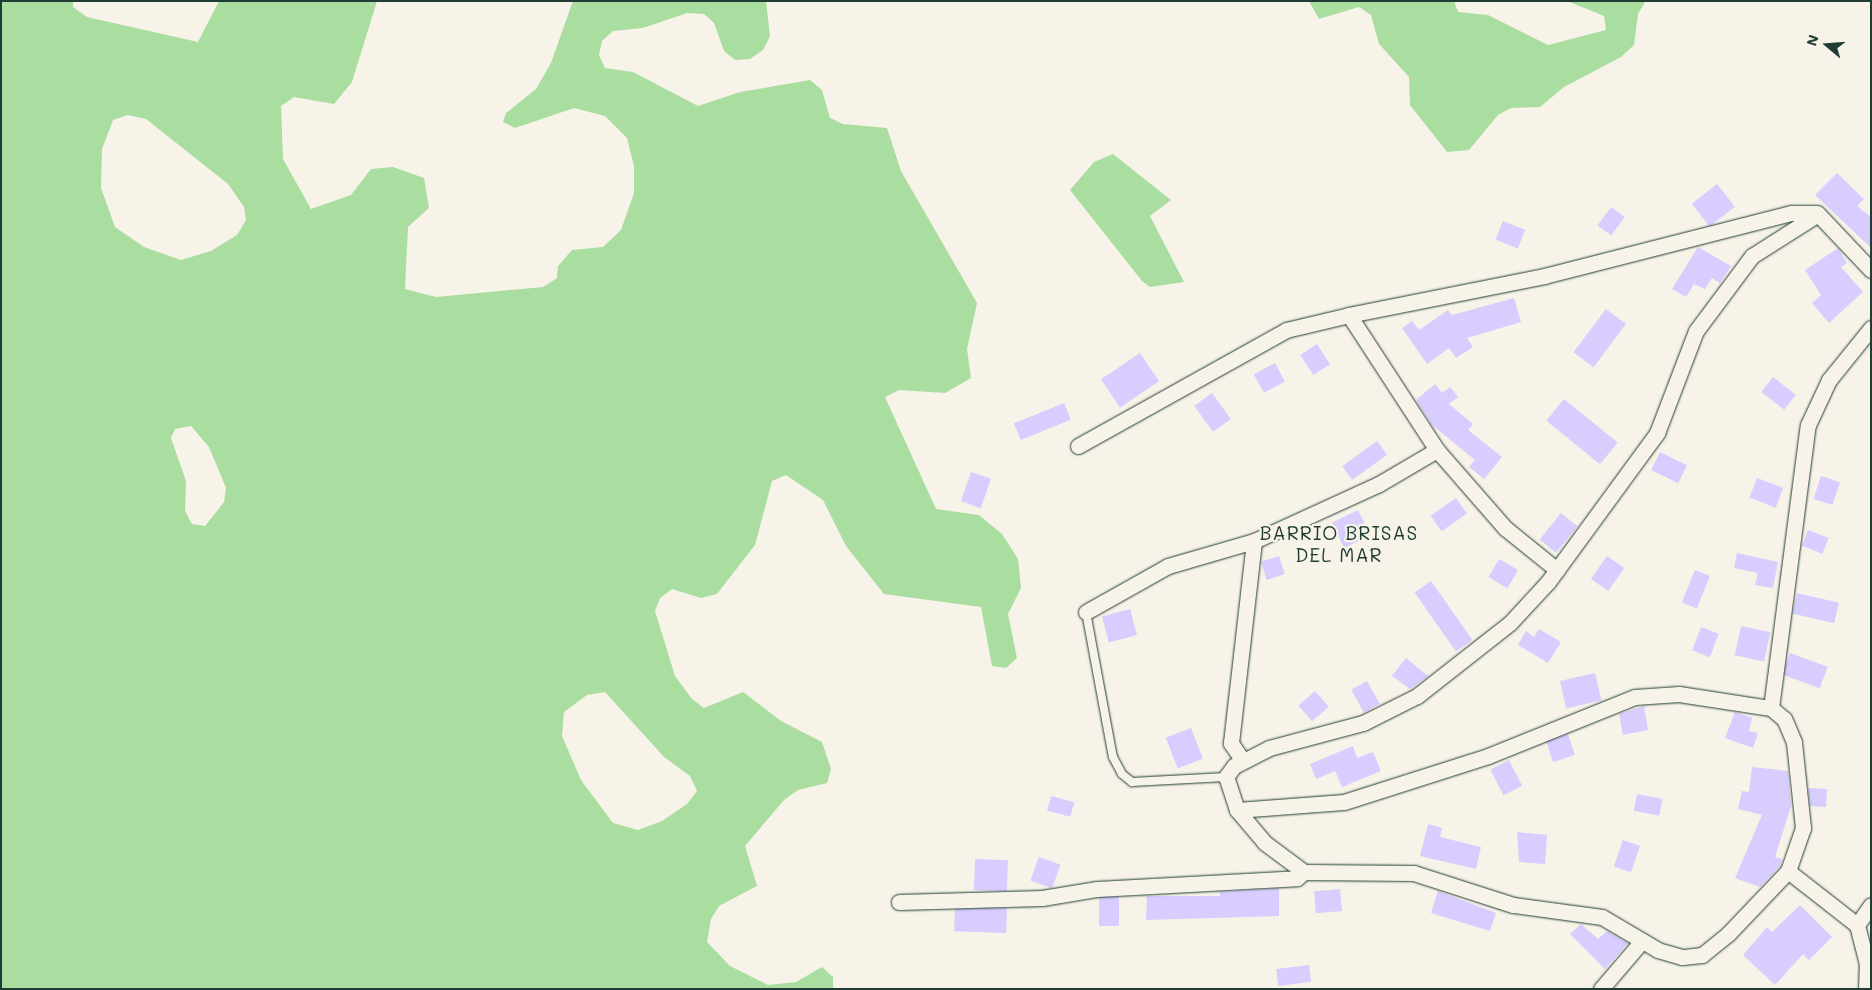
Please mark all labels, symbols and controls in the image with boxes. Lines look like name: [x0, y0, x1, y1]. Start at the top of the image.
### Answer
north arrow: [1802, 20, 1852, 70]
text: N: [1802, 32, 1823, 48]
district label: BARRIO BRISAS DEL MAR: [1258, 522, 1420, 566]

